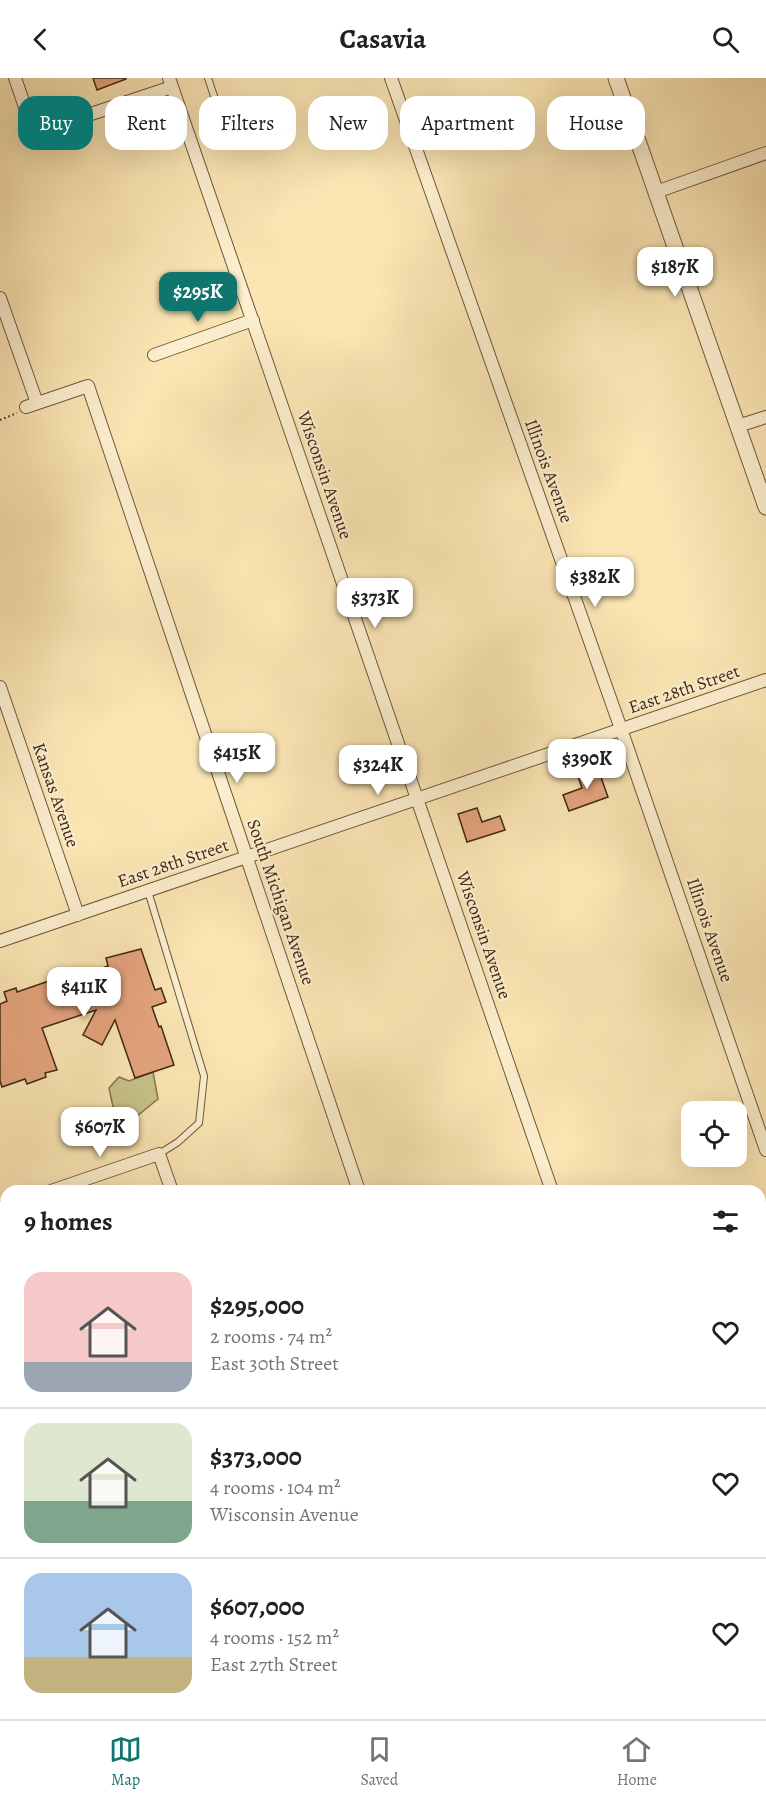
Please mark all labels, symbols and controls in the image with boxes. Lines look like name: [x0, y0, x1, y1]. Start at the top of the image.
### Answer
text: Casavia: [340, 21, 426, 57]
icon: back: [24, 23, 57, 56]
icon: search: [709, 23, 742, 56]
chip: Buy: [18, 96, 93, 150]
chip: Rent: [105, 96, 187, 150]
chip: Filters: [199, 96, 296, 150]
chip: New: [308, 96, 388, 150]
chip: Apartment: [400, 96, 535, 150]
chip: House: [547, 96, 645, 150]
pin: $187K: [633, 247, 717, 298]
text: $187K: [651, 253, 699, 280]
pin: $295K: [156, 272, 240, 323]
text: $295K: [173, 278, 223, 305]
street label: Wisconsin Avenue: [292, 407, 358, 542]
street label: Illinois Avenue: [519, 416, 579, 526]
pin: $382K: [553, 557, 637, 608]
text: $382K: [570, 563, 620, 590]
pin: $373K: [333, 578, 417, 629]
text: $373K: [351, 584, 399, 611]
street label: East 28th Street: [625, 659, 743, 719]
pin: $415K: [195, 733, 279, 784]
street label: Kansas Avenue: [27, 739, 85, 851]
text: $415K: [213, 739, 261, 766]
pin: $390K: [545, 739, 629, 790]
pin: $324K: [336, 745, 420, 796]
text: $390K: [562, 745, 612, 772]
text: $324K: [353, 751, 403, 778]
street label: South Michigan Avenue: [241, 816, 321, 988]
street label: East 28th Street: [114, 833, 232, 893]
street label: Wisconsin Avenue: [451, 867, 517, 1002]
street label: Illinois Avenue: [681, 875, 739, 985]
pin: $411K: [42, 967, 126, 1018]
text: $411K: [61, 973, 107, 1000]
map controls: [681, 1101, 747, 1167]
button: locate: [681, 1101, 747, 1167]
pin: $607K: [58, 1107, 142, 1158]
text: $607K: [75, 1113, 125, 1140]
text: 9 homes: [24, 1204, 113, 1239]
icon: filters: [709, 1205, 742, 1238]
text: $295,000: [210, 1288, 304, 1323]
icon: home: [72, 1296, 144, 1368]
icon: heart: [709, 1316, 742, 1349]
text: 2 rooms · 74 m²: [210, 1323, 332, 1350]
text: East 30th Street: [210, 1350, 339, 1377]
text: $373,000: [210, 1439, 302, 1474]
icon: home: [72, 1447, 144, 1519]
icon: heart: [709, 1467, 742, 1500]
text: 4 rooms · 104 m²: [210, 1474, 341, 1501]
text: Wisconsin Avenue: [210, 1501, 359, 1528]
text: $607,000: [210, 1589, 305, 1624]
icon: home: [72, 1597, 144, 1669]
icon: heart: [709, 1617, 742, 1650]
text: 4 rooms · 152 m²: [210, 1624, 339, 1651]
text: East 27th Street: [210, 1651, 338, 1678]
tab: Map: [109, 1733, 142, 1791]
tab: Saved: [360, 1733, 398, 1791]
tab: Home: [617, 1733, 657, 1791]

